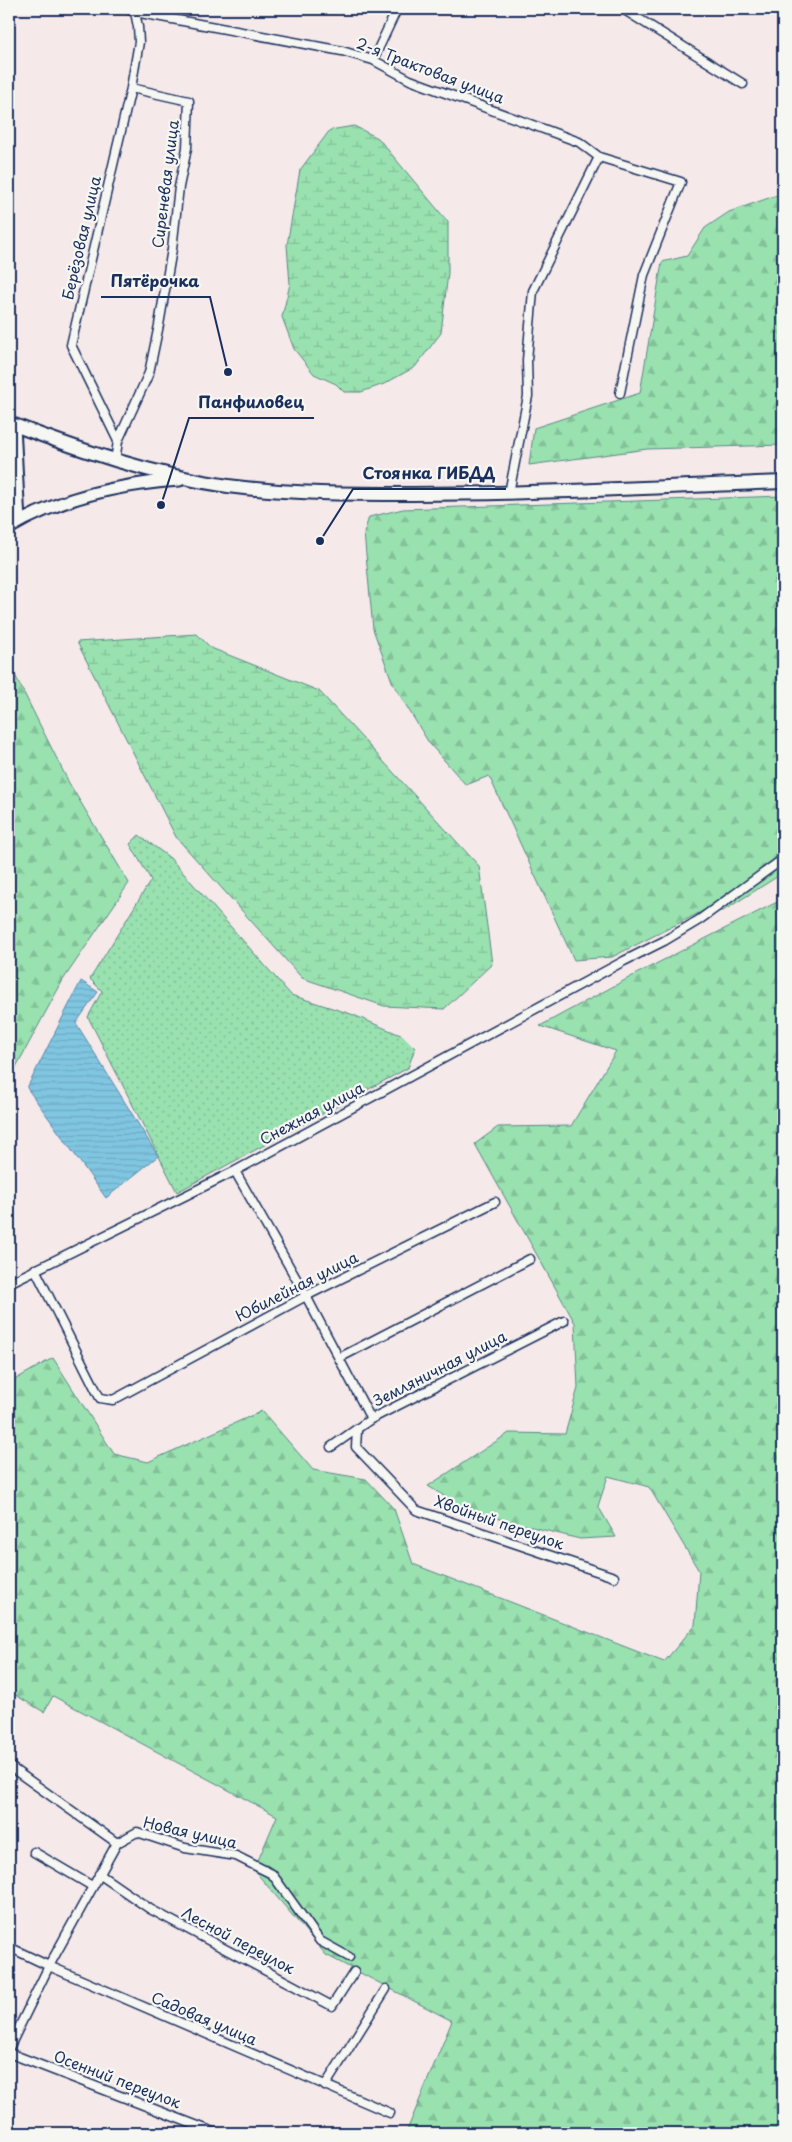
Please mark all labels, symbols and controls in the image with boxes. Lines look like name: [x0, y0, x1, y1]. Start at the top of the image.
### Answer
street label: 2-я Трактовая улица: [353, 31, 508, 109]
street label: Сиреневая улица: [145, 118, 184, 249]
street label: Берёзовая улица: [55, 173, 106, 302]
callout: Пятёрочка: [101, 266, 210, 297]
text: Пятёрочка: [111, 268, 199, 292]
callout: Панфиловец: [189, 387, 314, 418]
text: Панфиловец: [198, 389, 304, 413]
callout: Стоянка ГИБДД: [353, 458, 506, 489]
text: Стоянка ГИБДД: [363, 460, 496, 484]
street label: Снежная улица: [255, 1075, 368, 1150]
street label: Юбилейная улица: [231, 1245, 362, 1326]
street label: Земляничная улица: [369, 1324, 511, 1411]
street label: Хвойный переулок: [432, 1489, 568, 1555]
street label: Новая улица: [141, 1810, 240, 1854]
street label: Лесной переулок: [178, 1900, 299, 1979]
street label: Садовая улица: [148, 1985, 262, 2050]
street label: Осенний переулок: [51, 2044, 185, 2113]

